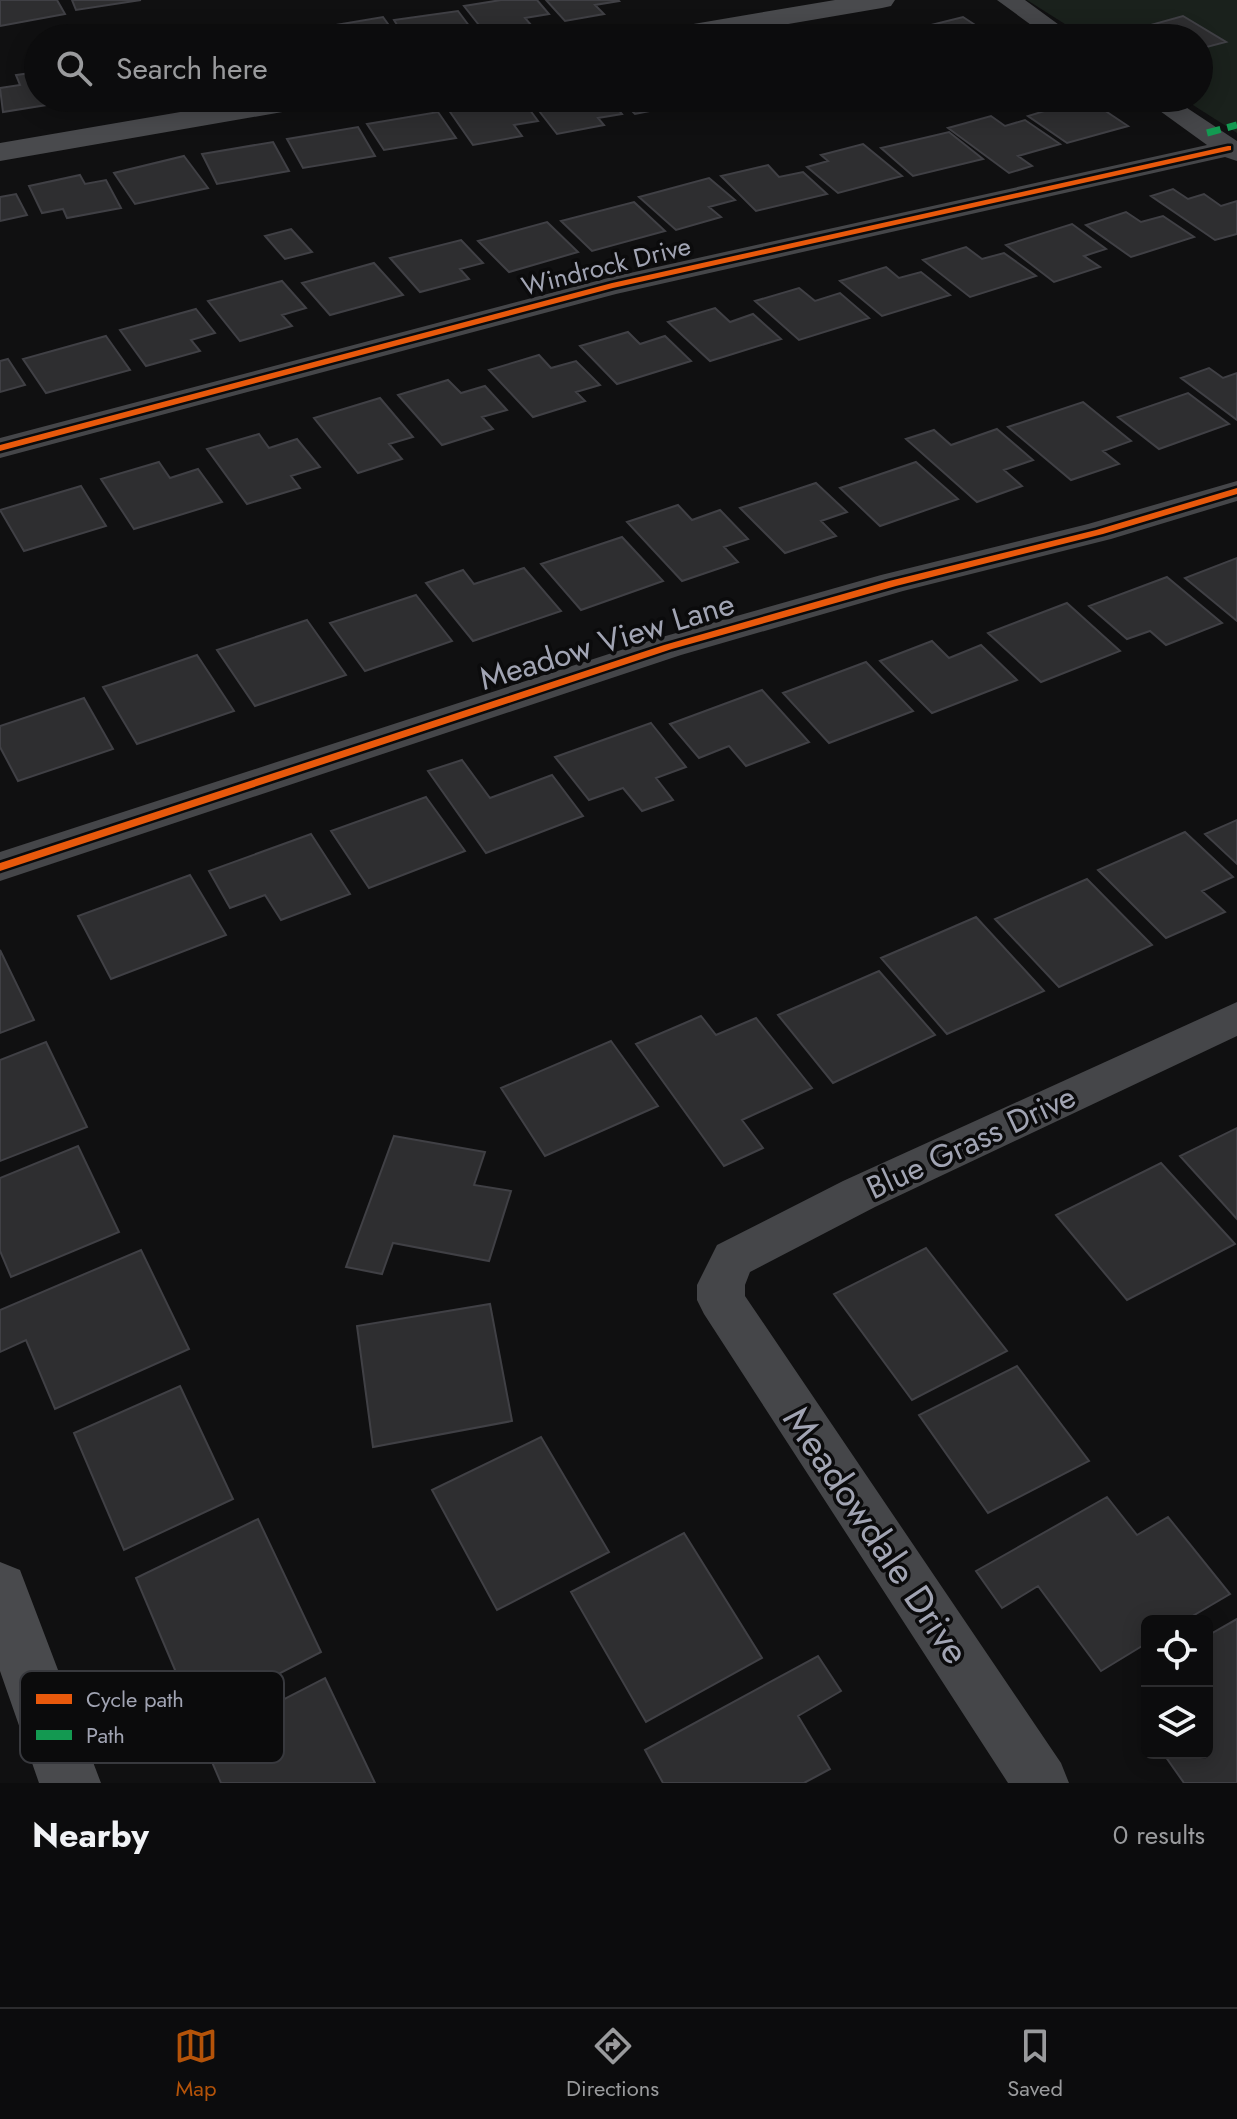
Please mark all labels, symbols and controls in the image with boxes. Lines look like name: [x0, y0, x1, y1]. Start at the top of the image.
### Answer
search box: [24, 24, 1213, 112]
icon: search: [52, 46, 96, 90]
text: Search here: [116, 47, 268, 90]
street label: Windrock Drive: [517, 227, 695, 305]
street label: Meadow View Lane: [474, 580, 740, 702]
street label: Blue Grass Drive: [859, 1073, 1083, 1211]
street label: Meadowdale Drive: [770, 1395, 984, 1675]
map controls: [1141, 1615, 1213, 1759]
button: locate: [1141, 1615, 1213, 1687]
legend: [20, 1671, 284, 1763]
text: Cycle path: [86, 1683, 184, 1715]
button: layers: [1141, 1687, 1213, 1759]
text: Path: [86, 1719, 125, 1751]
text: Nearby: [32, 1811, 149, 1860]
text: 0 results: [1113, 1816, 1205, 1854]
tab: Map: [174, 2024, 218, 2104]
tab: Directions: [566, 2024, 659, 2104]
tab: Saved: [1007, 2024, 1063, 2104]

